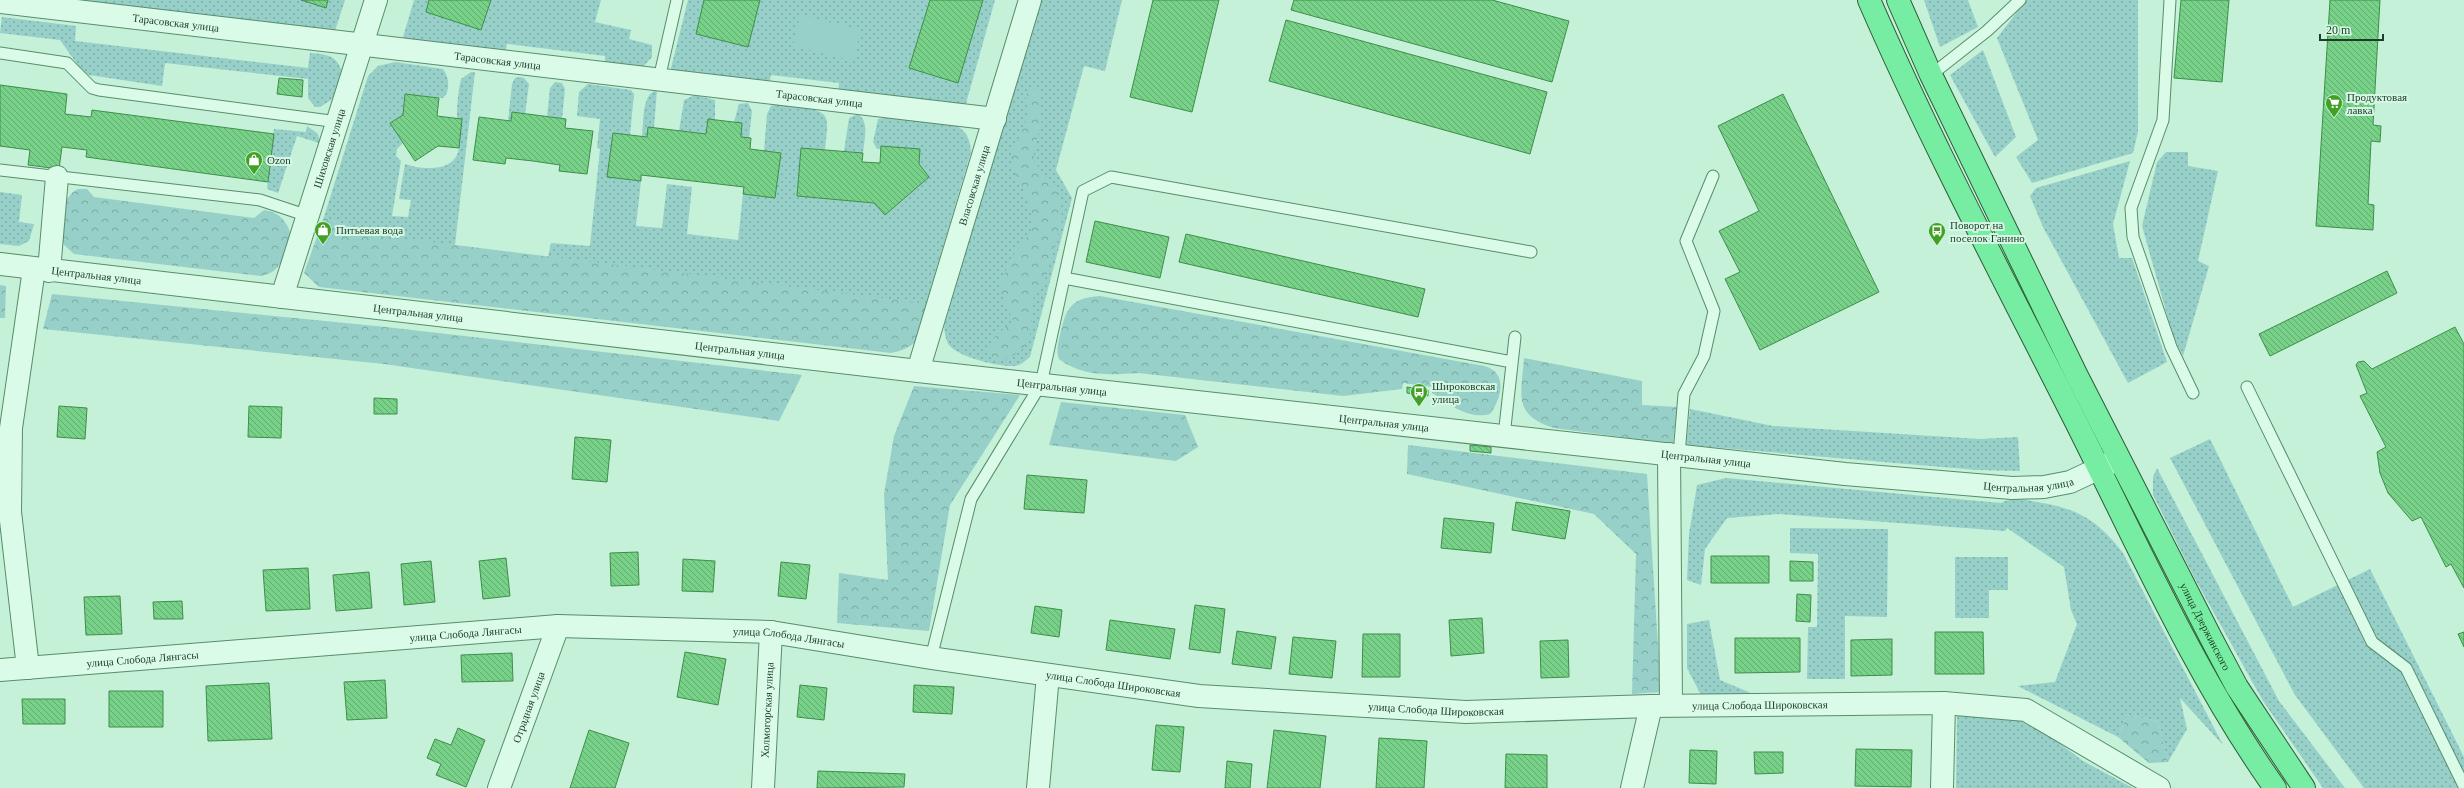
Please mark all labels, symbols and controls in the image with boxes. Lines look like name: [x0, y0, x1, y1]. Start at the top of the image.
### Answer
street label: Тарасовская улица: [132, 12, 220, 34]
scale bar: [2320, 16, 2383, 42]
text: 20 m: [2326, 23, 2351, 37]
street label: Тарасовская улица: [454, 49, 542, 72]
street label: Тарасовская улица: [775, 87, 863, 109]
place label: Продуктовая лавка: [2347, 91, 2407, 116]
supermarket icon: Продуктовая лавка: [2324, 93, 2344, 118]
street label: Шиховская улица: [311, 107, 347, 190]
street label: Власовская улица: [956, 144, 992, 227]
shop icon: Ozon: [244, 150, 264, 175]
place label: Ozon: [267, 154, 291, 166]
place label: Поворот на поселок Ганино: [1950, 219, 2025, 244]
shop icon: Питьевая вода: [313, 220, 333, 245]
bus stop icon: Поворот на поселок Ганино: [1927, 221, 1947, 246]
place label: Питьевая вода: [336, 224, 403, 236]
street label: Центральная улица: [51, 264, 142, 286]
street label: Центральная улица: [373, 302, 464, 324]
street label: Центральная улица: [694, 339, 786, 361]
street label: Центральная улица: [1016, 376, 1108, 398]
place label: Широковская улица: [1432, 380, 1495, 405]
bus stop icon: Широковская улица: [1409, 382, 1429, 407]
street label: Центральная улица: [1338, 412, 1430, 434]
street label: Центральная улица: [1660, 448, 1752, 470]
street label: Центральная улица: [1983, 475, 2076, 494]
street label: улица Дзержинского: [2178, 581, 2233, 673]
street label: улица Слобода Лянгасы: [409, 623, 523, 644]
street label: улица Слобода Лянгасы: [733, 625, 846, 650]
street label: улица Слобода Лянгасы: [86, 648, 200, 669]
street label: Холмогорская улица: [759, 662, 775, 758]
street label: улица Слобода Широковская: [1045, 668, 1181, 699]
street label: Отрадная улица: [510, 670, 547, 744]
street label: улица Слобода Широковская: [1692, 698, 1828, 712]
street label: улица Слобода Широковская: [1368, 700, 1504, 718]

